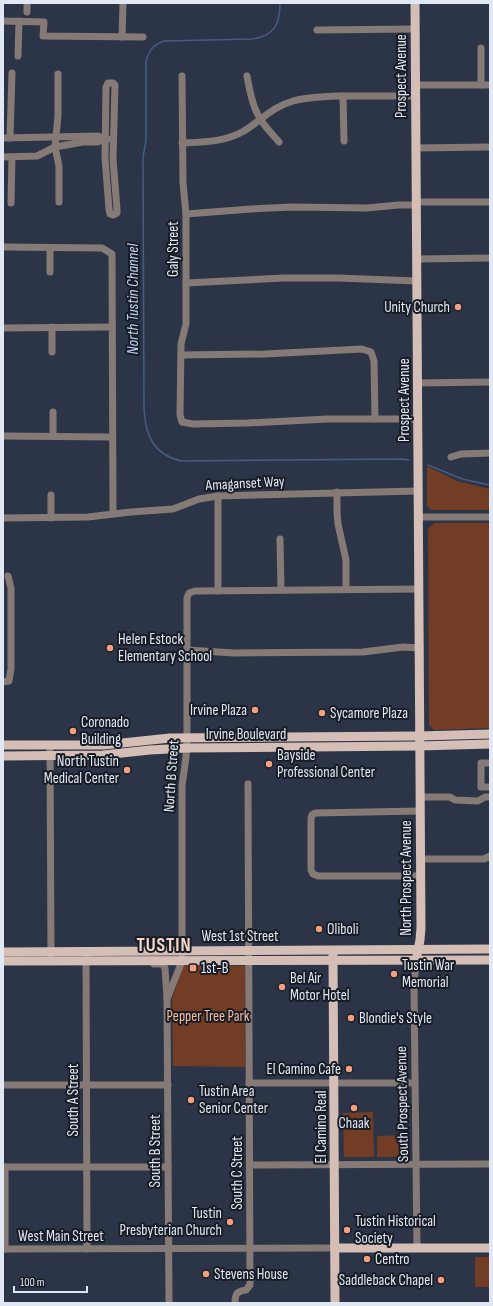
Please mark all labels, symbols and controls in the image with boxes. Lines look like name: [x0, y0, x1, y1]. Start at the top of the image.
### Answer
street label: Prospect Avenue: [392, 34, 411, 118]
street label: Galy Street: [164, 221, 183, 277]
water label: North Tustin Channel: [124, 242, 143, 354]
place label: Unity Church: [384, 298, 450, 317]
marker: Unity Church: [453, 302, 463, 312]
street label: Prospect Avenue: [395, 358, 414, 442]
street label: Amaganset Way: [204, 472, 285, 495]
place label: Helen Estock Elementary School: [118, 630, 212, 666]
marker: Helen Estock Elementary School: [105, 643, 115, 653]
place label: Irvine Plaza: [190, 701, 247, 720]
place label: Sycamore Plaza: [330, 704, 408, 723]
marker: Irvine Plaza: [250, 705, 260, 715]
marker: Sycamore Plaza: [317, 708, 327, 718]
place label: Coronado Building: [81, 713, 129, 749]
street label: Irvine Boulevard: [206, 725, 286, 744]
marker: Coronado Building: [68, 726, 78, 736]
street label: North B Street: [159, 739, 184, 813]
place label: Bayside Professional Center: [277, 746, 376, 782]
place label: North Tustin Medical Center: [44, 752, 120, 788]
marker: Bayside Professional Center: [264, 759, 274, 769]
marker: North Tustin Medical Center: [122, 765, 132, 775]
street label: North Prospect Avenue: [397, 820, 416, 936]
place label: Oliboli: [327, 920, 359, 939]
marker: Oliboli: [314, 924, 324, 934]
street label: West 1st Street: [201, 927, 279, 946]
district label: TUSTIN: [136, 934, 192, 957]
place label: Tustin War Memorial: [402, 956, 455, 992]
place label: 1st-B: [201, 959, 229, 978]
marker: 1st-B: [188, 963, 198, 973]
place label: Bel Air Motor Hotel: [290, 969, 350, 1005]
marker: Tustin War Memorial: [389, 969, 399, 979]
marker: Bel Air Motor Hotel: [277, 982, 287, 992]
park label: Pepper Tree Park: [167, 1007, 250, 1026]
place label: Blondie's Style: [359, 1009, 432, 1028]
marker: Blondie's Style: [346, 1013, 356, 1023]
street label: South Prospect Avenue: [392, 1046, 413, 1162]
place label: El Camino Cafe: [267, 1060, 341, 1079]
street label: South A Street: [64, 1063, 83, 1136]
marker: El Camino Cafe: [344, 1064, 354, 1074]
place label: Tustin Area Senior Center: [199, 1082, 269, 1118]
street label: El Camino Real: [312, 1091, 331, 1163]
marker: Tustin Area Senior Center: [186, 1095, 196, 1105]
marker: Chaak: [349, 1103, 359, 1113]
street label: South B Street: [146, 1114, 165, 1188]
place label: Chaak: [339, 1114, 370, 1133]
street label: South C Street: [228, 1136, 247, 1210]
place label: Tustin Presbyterian Church: [120, 1204, 222, 1240]
place label: Tustin Historical Society: [355, 1212, 436, 1248]
marker: Tustin Presbyterian Church: [225, 1217, 235, 1227]
marker: Tustin Historical Society: [342, 1225, 352, 1235]
street label: West Main Street: [18, 1227, 104, 1246]
place label: Centro: [375, 1250, 410, 1269]
marker: Centro: [362, 1254, 372, 1264]
place label: Stevens House: [214, 1265, 288, 1284]
scale bar: [14, 1268, 87, 1294]
marker: Stevens House: [201, 1269, 211, 1279]
place label: Saddleback Chapel: [339, 1271, 433, 1290]
text: 100 m: [20, 1275, 45, 1290]
marker: Saddleback Chapel: [436, 1275, 446, 1285]

